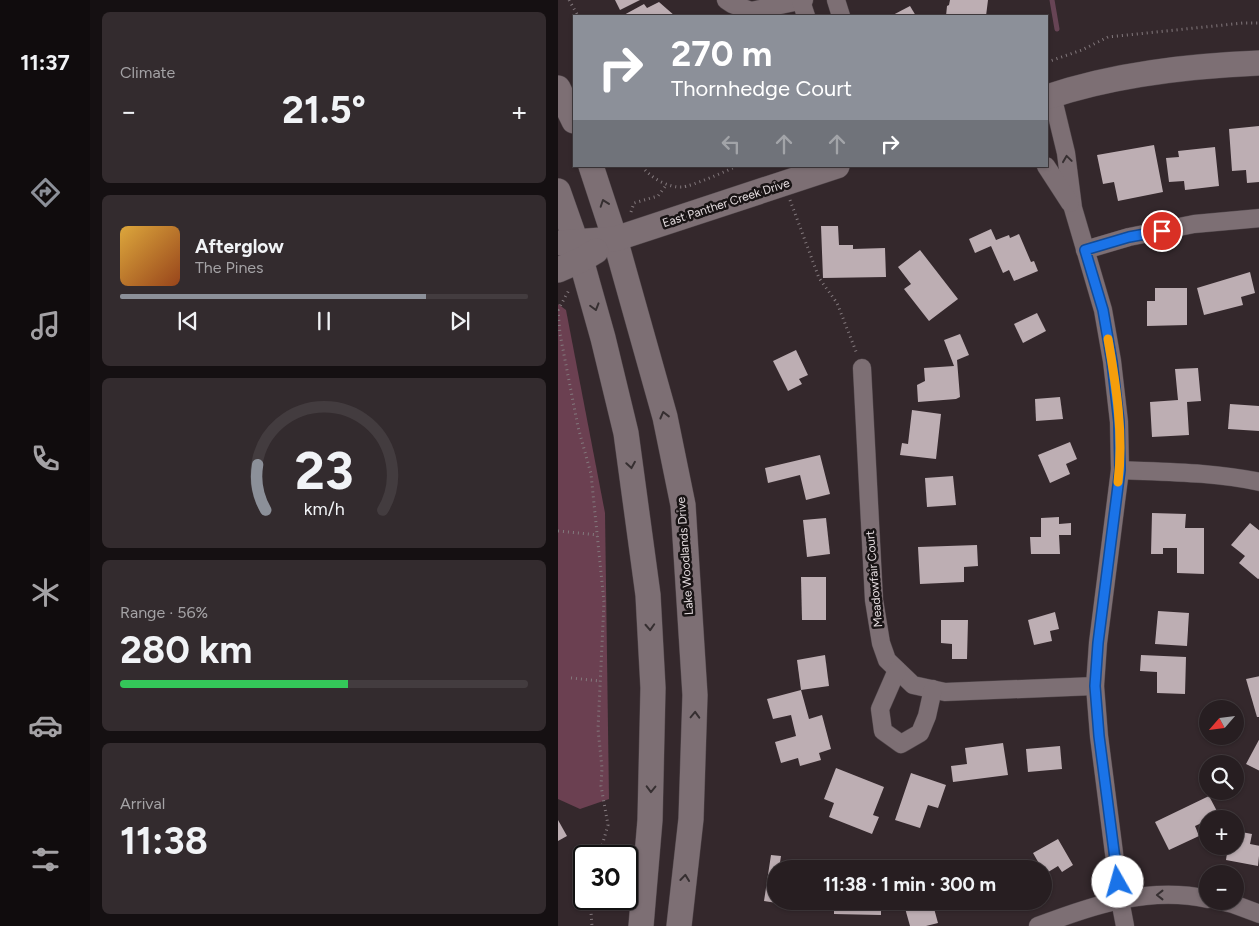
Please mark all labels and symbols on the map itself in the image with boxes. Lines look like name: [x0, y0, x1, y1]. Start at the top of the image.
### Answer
one-way arrow: [1062, 155, 1073, 163]
street label: East Panther Creek Drive: [661, 176, 792, 230]
one-way arrow: [599, 199, 609, 207]
pin: [1141, 210, 1183, 252]
one-way arrow: [589, 303, 599, 311]
one-way arrow: [659, 411, 670, 420]
one-way arrow: [625, 461, 635, 470]
street label: Lake Woodlands Drive: [674, 496, 696, 616]
street label: Meadowfair Court: [863, 529, 885, 628]
one-way arrow: [645, 623, 656, 631]
north arrow: [1199, 700, 1244, 745]
one-way arrow: [689, 711, 700, 719]
one-way arrow: [646, 786, 656, 793]
speed limit sign: 30: [573, 845, 638, 910]
position arrow: [1091, 855, 1143, 907]
one-way arrow: [679, 873, 690, 881]
one-way arrow: [1155, 890, 1163, 900]

